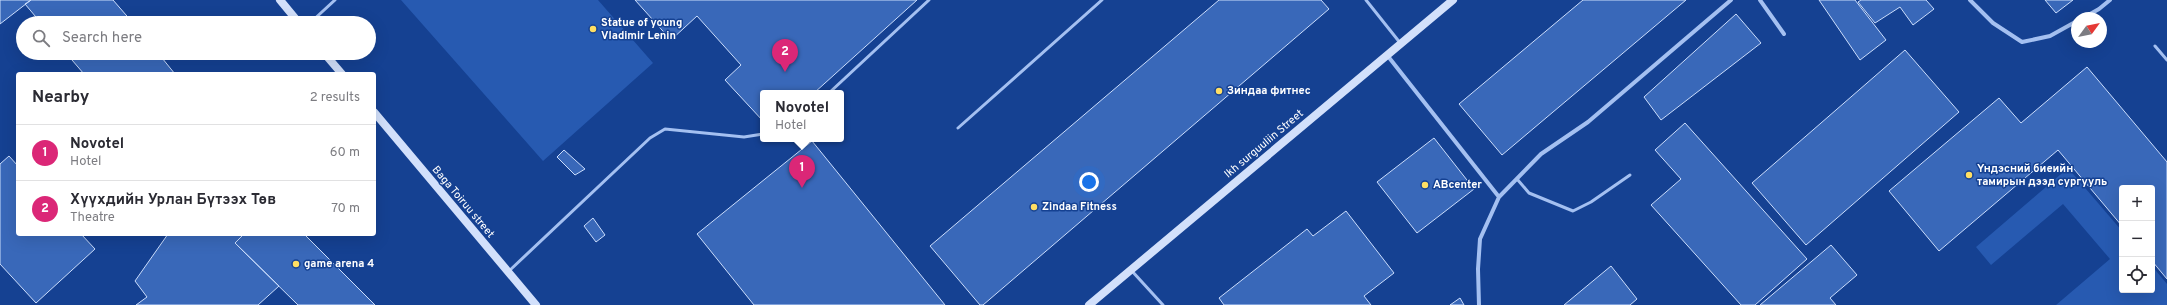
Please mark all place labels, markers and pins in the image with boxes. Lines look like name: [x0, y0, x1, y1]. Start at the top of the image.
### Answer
place label: Statue of young Vladimir Lenin: [601, 16, 682, 43]
marker: Statue of young Vladimir Lenin: [588, 24, 598, 34]
pin: 2: [772, 39, 798, 72]
place label: Зиндаа фитнес: [1227, 84, 1311, 98]
marker: Зиндаа фитнес: [1214, 86, 1224, 96]
pin: 1: [789, 155, 815, 188]
place label: Үндэсний биеийн тамирын дээд сургууль: [1977, 162, 2107, 189]
marker: Үндэсний биеийн тамирын дээд сургууль: [1964, 170, 1974, 180]
place label: ABcenter: [1433, 178, 1482, 192]
marker: ABcenter: [1420, 180, 1430, 190]
place label: Zindaa Fitness: [1042, 200, 1117, 214]
marker: Zindaa Fitness: [1029, 202, 1039, 212]
place label: game arena 4: [304, 257, 374, 271]
marker: game arena 4: [291, 259, 301, 269]

